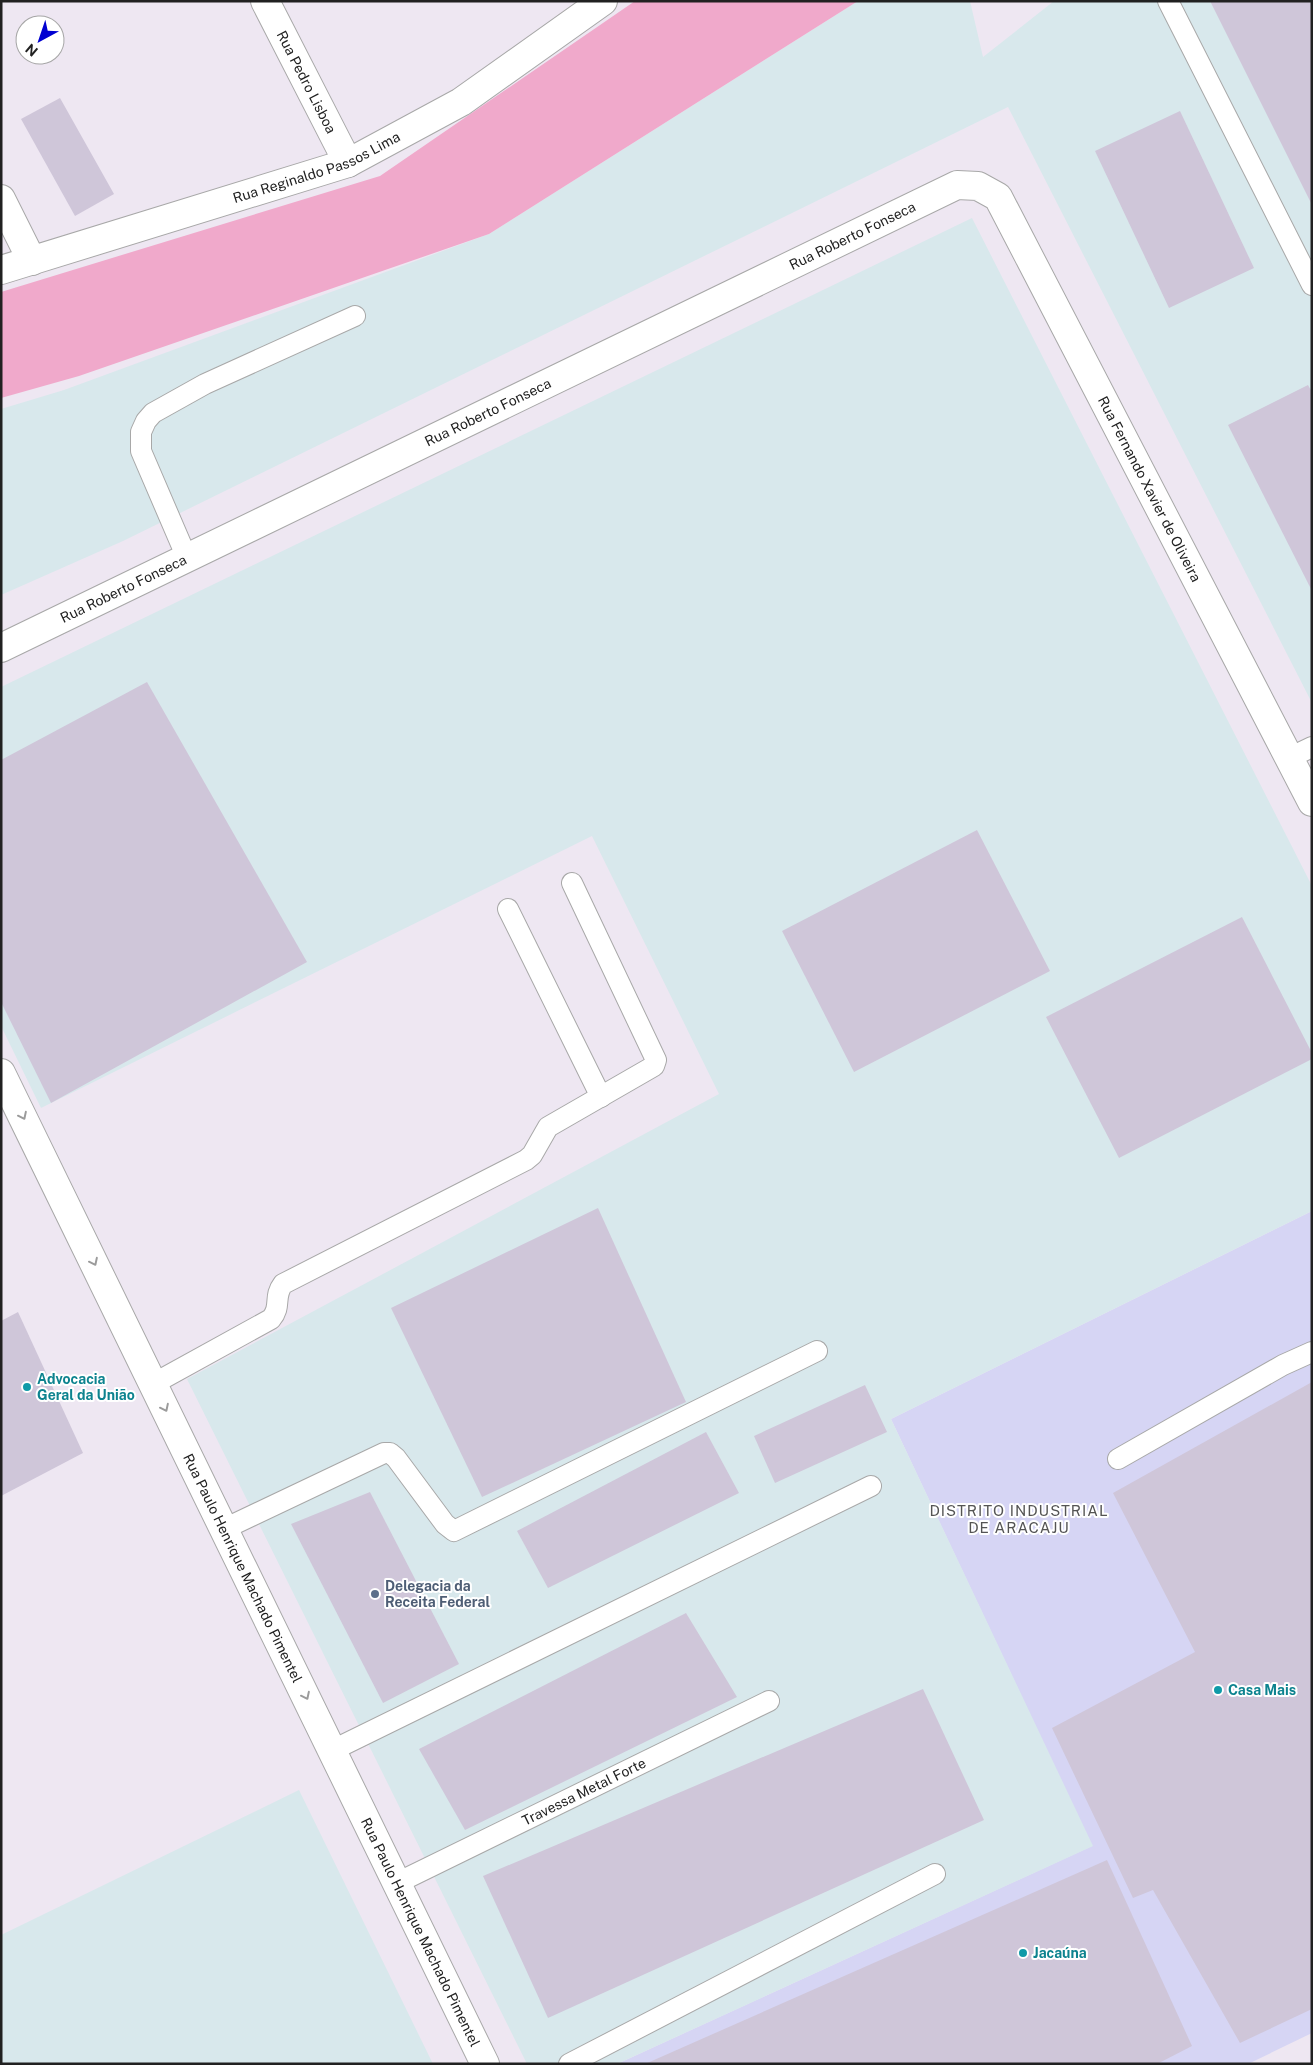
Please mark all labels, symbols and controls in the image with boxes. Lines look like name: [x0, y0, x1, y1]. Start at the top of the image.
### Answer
north arrow: [15, 15, 65, 65]
street label: Rua Pedro Lisboa: [274, 28, 339, 136]
text: N: [22, 40, 41, 60]
street label: Rua Reginaldo Passos Lima: [231, 129, 403, 206]
street label: Rua Roberto Fonseca: [787, 198, 918, 273]
street label: Rua Roberto Fonseca: [422, 375, 554, 450]
street label: Rua Fernando Xavier de Oliveira: [1095, 393, 1204, 584]
street label: Rua Roberto Fonseca: [58, 551, 189, 626]
one-way arrow: [17, 1111, 27, 1120]
one-way arrow: [88, 1257, 98, 1266]
place label: Advocacia Geral da União: [37, 1371, 135, 1403]
marker: Advocacia Geral da União: [21, 1381, 33, 1393]
one-way arrow: [159, 1403, 169, 1412]
street label: Rua Paulo Henrique Machado Pimentel: [180, 1451, 305, 1685]
district label: DISTRITO INDUSTRIAL DE ARACAJU: [929, 1502, 1109, 1536]
place label: Delegacia da Receita Federal: [385, 1578, 490, 1610]
marker: Delegacia da Receita Federal: [369, 1588, 381, 1600]
place label: Casa Mais: [1228, 1682, 1296, 1698]
marker: Casa Mais: [1212, 1684, 1224, 1696]
one-way arrow: [300, 1691, 310, 1700]
street label: Travessa Metal Forte: [519, 1754, 648, 1829]
street label: Rua Paulo Henrique Machado Pimentel: [358, 1815, 483, 2049]
place label: Jacaúna: [1033, 1945, 1087, 1961]
marker: Jacaúna: [1017, 1947, 1029, 1959]

